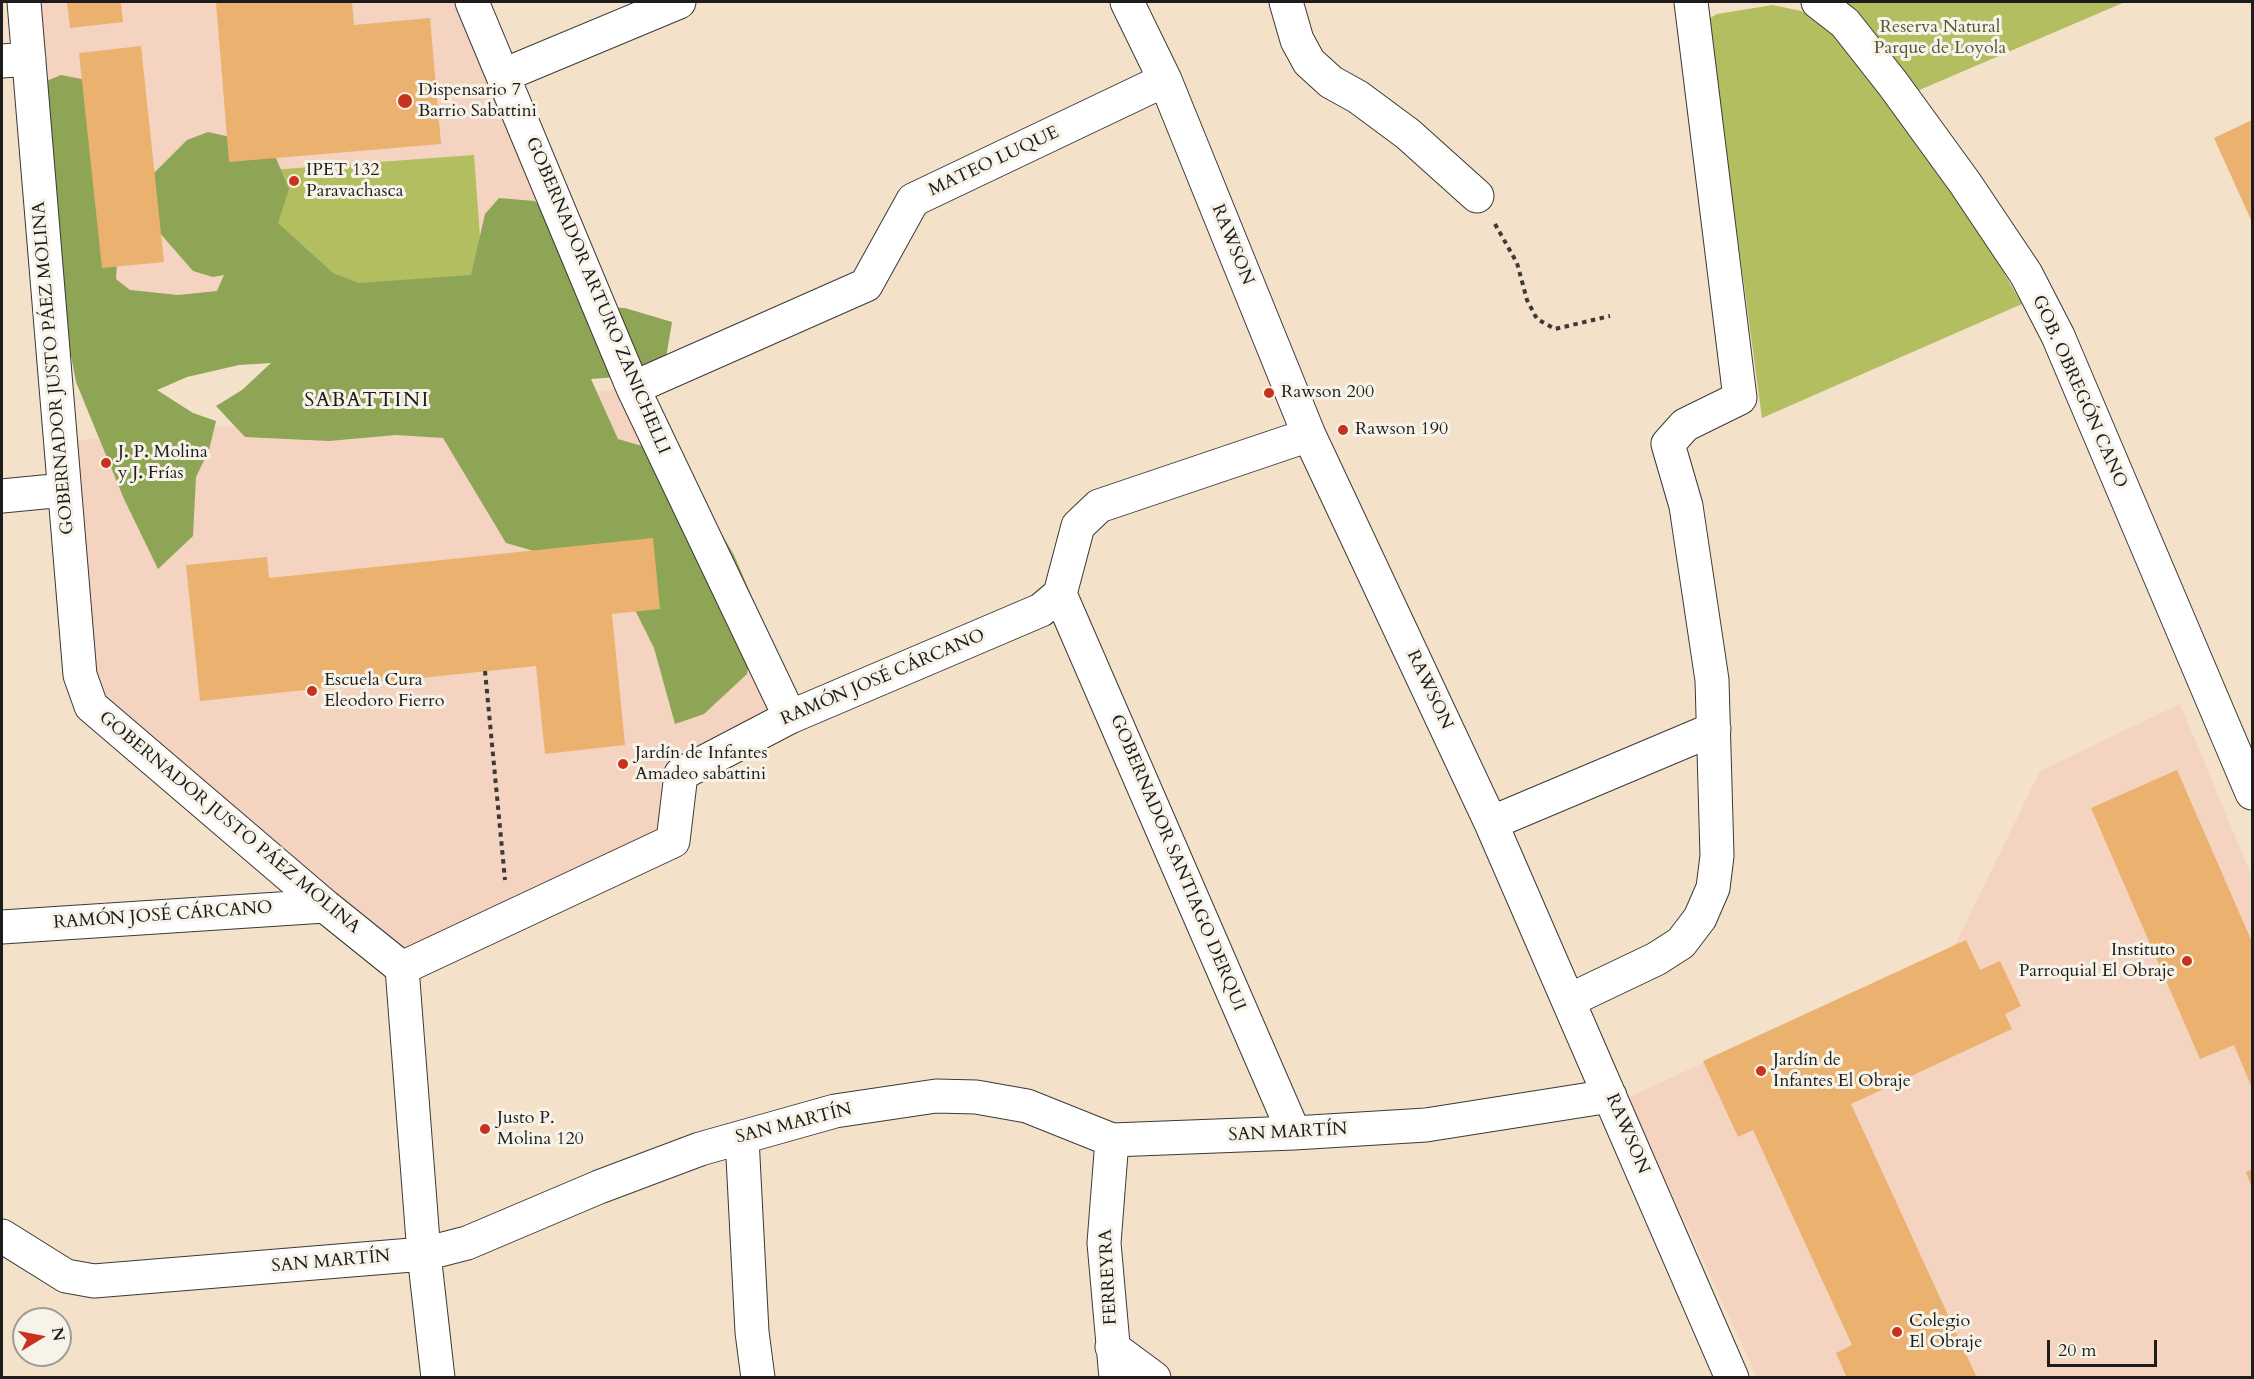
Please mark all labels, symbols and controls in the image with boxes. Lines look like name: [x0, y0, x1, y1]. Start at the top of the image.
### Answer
park label: Reserva Natural Parque de Loyola: [1874, 17, 2006, 60]
place label: Dispensario 7 Barrio Sabattini: [418, 80, 537, 122]
marker: Dispensario 7 Barrio Sabattini: [396, 92, 414, 110]
street label: MATEO LUQUE: [925, 122, 1063, 202]
street label: GOBERNADOR ARTURO ZANICHELLI: [520, 134, 674, 458]
place label: IPET 132 Paravachasca: [306, 160, 404, 202]
marker: IPET 132 Paravachasca: [287, 174, 301, 188]
street label: GOBERNADOR JUSTO PÁEZ MOLINA: [29, 200, 79, 536]
street label: RAWSON: [1206, 202, 1258, 288]
street label: GOB. OBREGÓN CANO: [2027, 292, 2131, 492]
place label: Rawson 200: [1281, 382, 1374, 404]
marker: Rawson 200: [1262, 386, 1276, 400]
district label: SABATTINI: [304, 389, 430, 413]
place label: Rawson 190: [1355, 419, 1448, 441]
marker: Rawson 190: [1336, 423, 1350, 437]
place label: J. P. Molina y J. Frías: [118, 442, 208, 484]
marker: J. P. Molina y J. Frías: [99, 456, 113, 470]
street label: RAMÓN JOSÉ CÁRCANO: [778, 625, 988, 731]
street label: RAWSON: [1401, 647, 1457, 733]
place label: Escuela Cura Eleodoro Fierro: [324, 670, 444, 712]
marker: Escuela Cura Eleodoro Fierro: [305, 684, 319, 698]
street label: GOBERNADOR JUSTO PÁEZ MOLINA: [94, 707, 364, 939]
street label: GOBERNADOR SANTIAGO DERQUI: [1105, 712, 1249, 1014]
place label: Jardín de Infantes Amadeo sabattini: [635, 743, 767, 786]
marker: Jardín de Infantes Amadeo sabattini: [616, 757, 630, 771]
street label: RAMÓN JOSÉ CÁRCANO: [53, 898, 273, 934]
place label: Instituto Parroquial El Obraje: [2019, 940, 2175, 982]
marker: Instituto Parroquial El Obraje: [2180, 954, 2194, 968]
place label: Jardín de Infantes El Obraje: [1773, 1050, 1911, 1092]
marker: Jardín de Infantes El Obraje: [1754, 1064, 1768, 1078]
street label: RAWSON: [1600, 1091, 1654, 1177]
street label: SAN MARTÍN: [734, 1099, 854, 1149]
place label: Justo P. Molina 120: [497, 1108, 584, 1150]
street label: SAN MARTÍN: [1228, 1119, 1348, 1147]
marker: Justo P. Molina 120: [478, 1122, 492, 1136]
street label: FERREYRA: [1096, 1228, 1122, 1326]
street label: SAN MARTÍN: [271, 1246, 391, 1278]
north arrow: [12, 1307, 72, 1367]
place label: Colegio El Obraje: [1909, 1311, 1982, 1354]
text: N: [46, 1325, 70, 1343]
marker: Colegio El Obraje: [1890, 1325, 1904, 1339]
scale bar: [2050, 1328, 2160, 1366]
text: 20 m: [2058, 1338, 2097, 1363]

